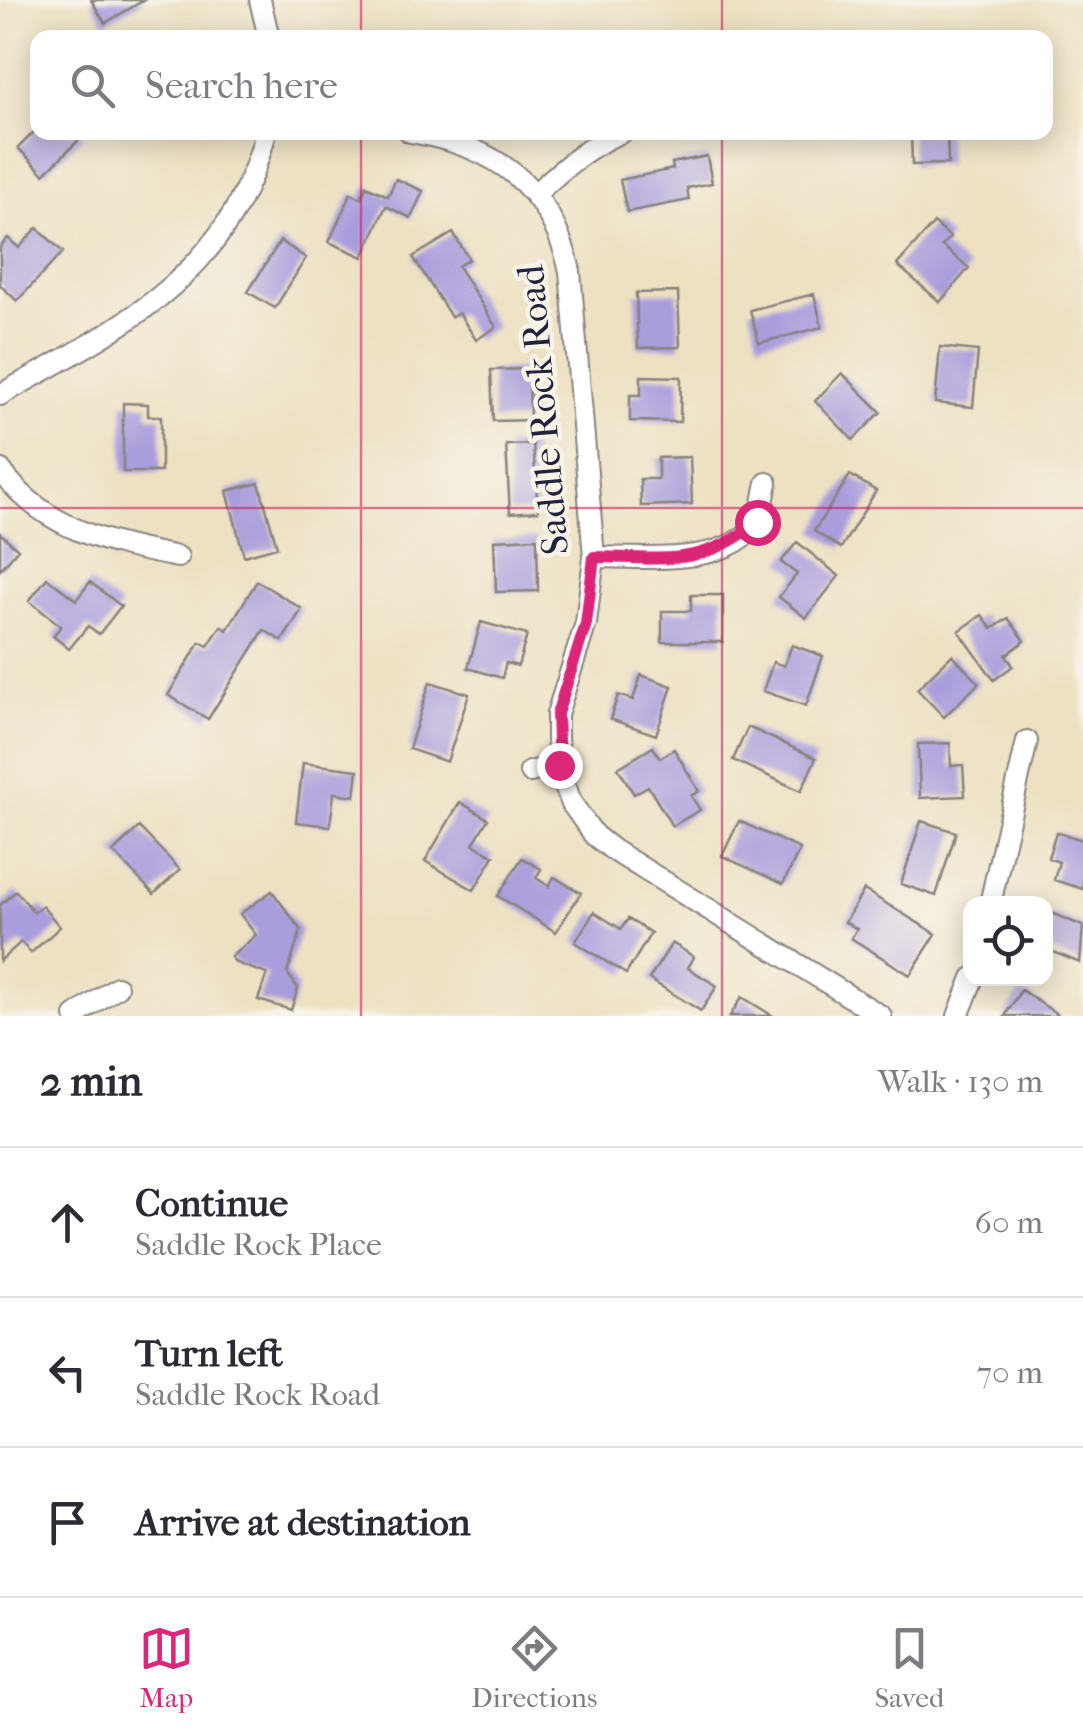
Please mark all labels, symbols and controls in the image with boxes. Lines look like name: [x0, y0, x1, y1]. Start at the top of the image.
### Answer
search box: [30, 30, 1053, 140]
icon: search: [65, 58, 120, 113]
text: Search here: [145, 63, 338, 108]
street label: Saddle Rock Road: [508, 263, 578, 557]
route start: [735, 500, 781, 546]
route end: [537, 743, 583, 789]
map controls: [963, 896, 1053, 986]
button: locate: [963, 896, 1053, 986]
text: 2 min: [40, 1057, 142, 1106]
text: Walk · 130 m: [878, 1063, 1043, 1100]
text: Continue: [135, 1181, 288, 1226]
icon: ahead: [40, 1195, 95, 1250]
text: 60 m: [975, 1204, 1043, 1241]
text: Saddle Rock Place: [135, 1226, 382, 1263]
text: Turn left: [135, 1331, 283, 1376]
icon: left: [40, 1345, 95, 1400]
text: 70 m: [977, 1354, 1043, 1391]
text: Saddle Rock Road: [135, 1376, 380, 1413]
icon: arrive: [40, 1495, 95, 1550]
text: Arrive at destination: [135, 1500, 471, 1545]
tab: Map: [139, 1621, 194, 1714]
tab: Directions: [471, 1621, 597, 1714]
tab: Saved: [875, 1621, 944, 1714]

